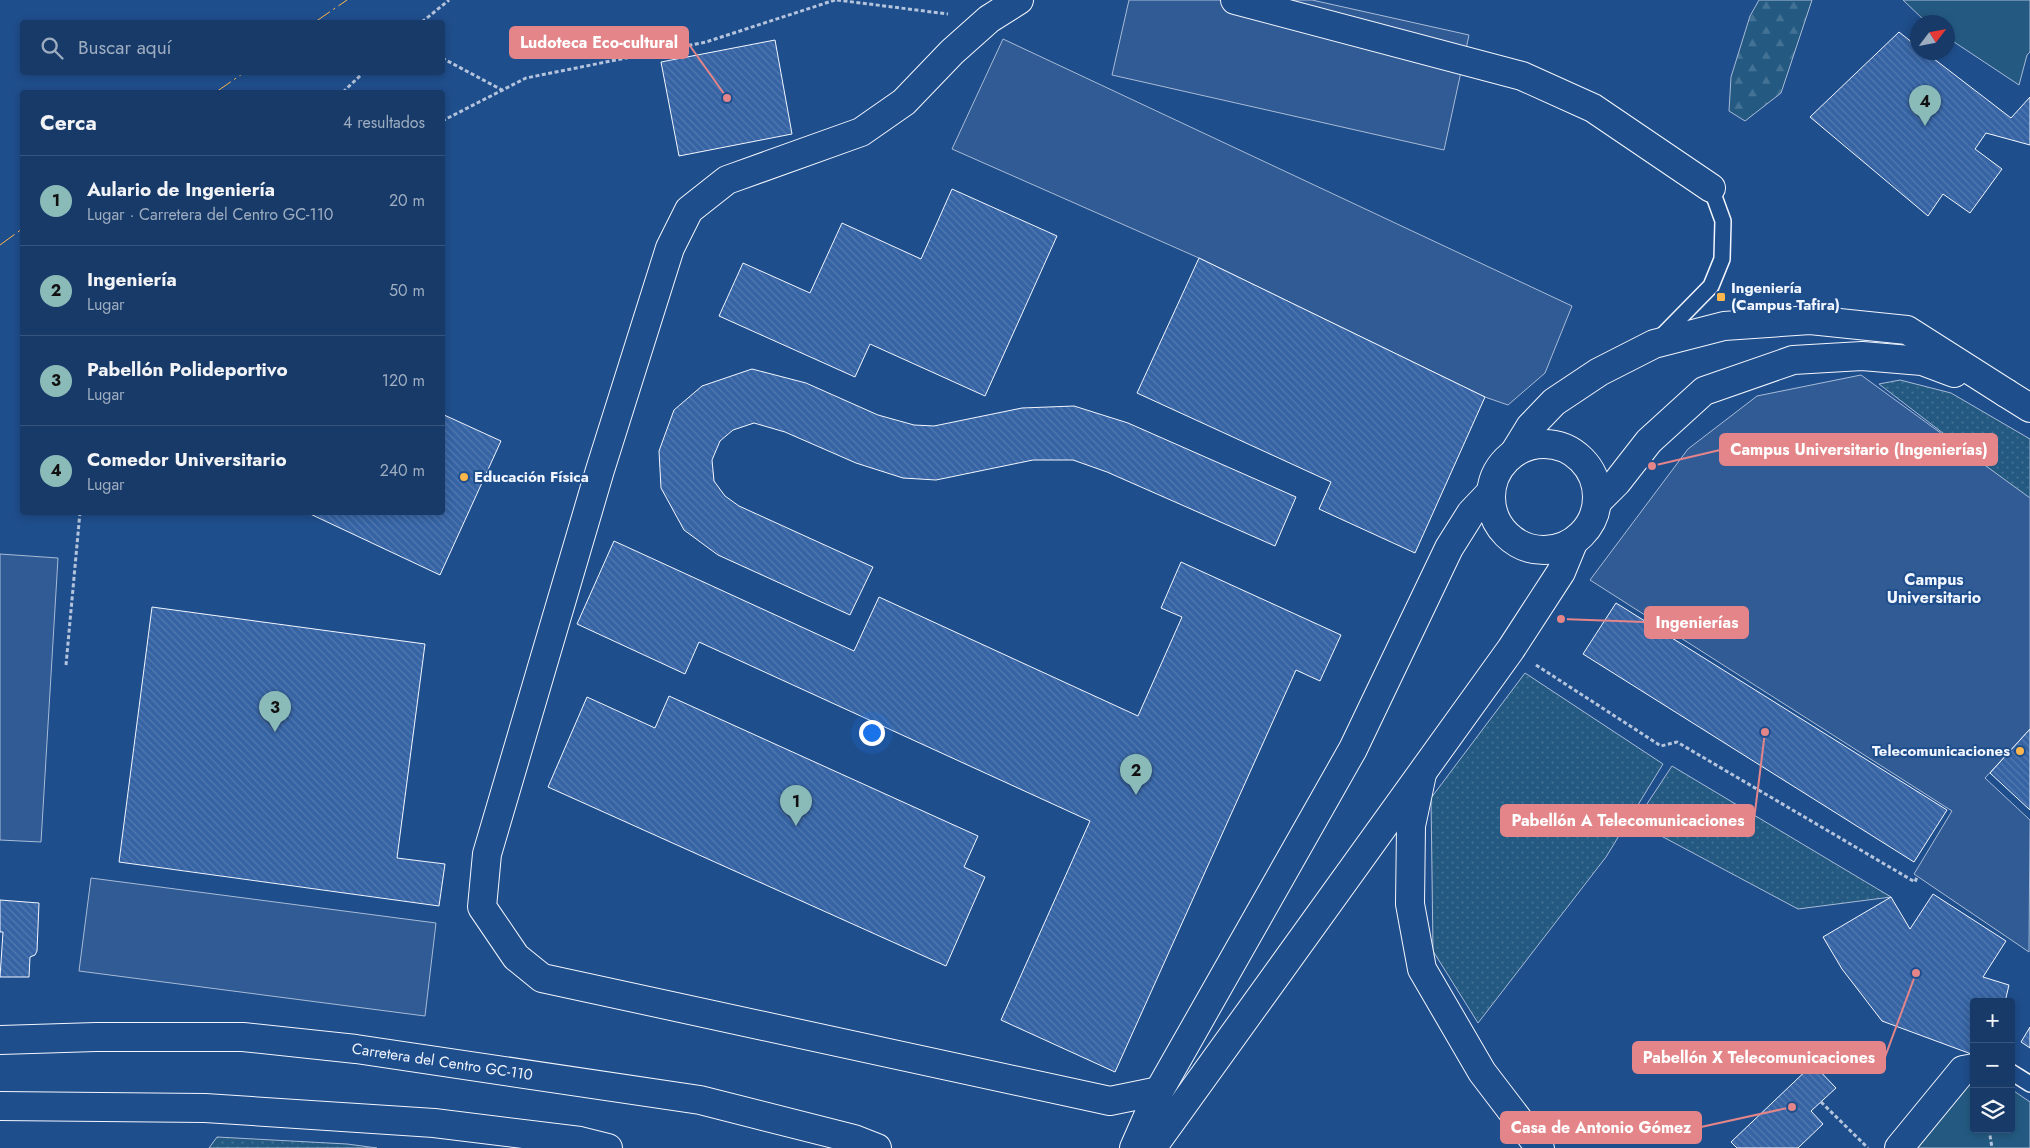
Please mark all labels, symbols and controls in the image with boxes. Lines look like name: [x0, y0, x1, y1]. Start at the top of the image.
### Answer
north arrow: [1910, 15, 1955, 60]
search box: [20, 20, 445, 75]
callout: Ludoteca Eco-cultural: [510, 27, 688, 58]
text: Ludoteca Eco-cultural: [520, 31, 678, 54]
icon: search: [38, 34, 66, 62]
text: Buscar aquí: [78, 34, 172, 61]
pin: 4: [1909, 85, 1941, 126]
text: Cerca: [40, 108, 97, 138]
text: 4 resultados: [343, 111, 425, 134]
text: Aulario de Ingeniería: [87, 176, 275, 203]
text: 1: [52, 189, 60, 212]
text: 20 m: [389, 189, 425, 212]
text: Lugar · Carretera del Centro GC-110: [87, 203, 333, 226]
text: Ingeniería: [87, 266, 177, 293]
place label: Ingeniería (Campus Tafira): [1731, 277, 1840, 316]
text: 2: [51, 279, 61, 302]
text: 50 m: [389, 279, 425, 302]
marker: Ingeniería (Campus Tafira): [1715, 291, 1727, 303]
text: Lugar: [87, 293, 125, 316]
text: Pabellón Polideportivo: [87, 356, 288, 383]
text: 3: [51, 369, 61, 392]
text: 120 m: [382, 369, 425, 392]
text: Lugar: [87, 383, 125, 406]
callout: Campus Universitario (Ingenierías): [1720, 434, 1997, 465]
text: Campus Universitario (Ingenierías): [1730, 438, 1988, 461]
text: Comedor Universitario: [87, 446, 287, 473]
text: 4: [50, 459, 62, 482]
text: 240 m: [380, 459, 425, 482]
place label: Educación Física: [474, 466, 589, 488]
marker: Educación Física: [458, 471, 470, 483]
text: Lugar: [87, 473, 125, 496]
district label: Campus Universitario: [1887, 568, 1981, 609]
callout: Ingenierías: [1645, 607, 1748, 638]
text: Ingenierías: [1656, 611, 1738, 634]
pin: 3: [259, 691, 291, 732]
your location: [859, 720, 885, 746]
place label: Telecomunicaciones: [1872, 740, 2010, 762]
marker: Telecomunicaciones: [2014, 745, 2026, 757]
pin: 2: [1120, 754, 1152, 795]
pin: 1: [780, 785, 812, 826]
callout: Pabellón A Telecomunicaciones: [1501, 805, 1754, 836]
text: Pabellón A Telecomunicaciones: [1511, 809, 1745, 832]
map controls: [1970, 998, 2015, 1133]
button: +: [1970, 998, 2015, 1043]
street label: Carretera del Centro GC-110: [350, 1038, 534, 1086]
callout: Pabellón X Telecomunicaciones: [1633, 1042, 1885, 1073]
button: −: [1970, 1043, 2015, 1088]
text: Pabellón X Telecomunicaciones: [1643, 1046, 1875, 1069]
button: layers: [1970, 1088, 2015, 1133]
callout: Casa de Antonio Gómez: [1501, 1112, 1701, 1143]
text: Casa de Antonio Gómez: [1511, 1116, 1692, 1139]

